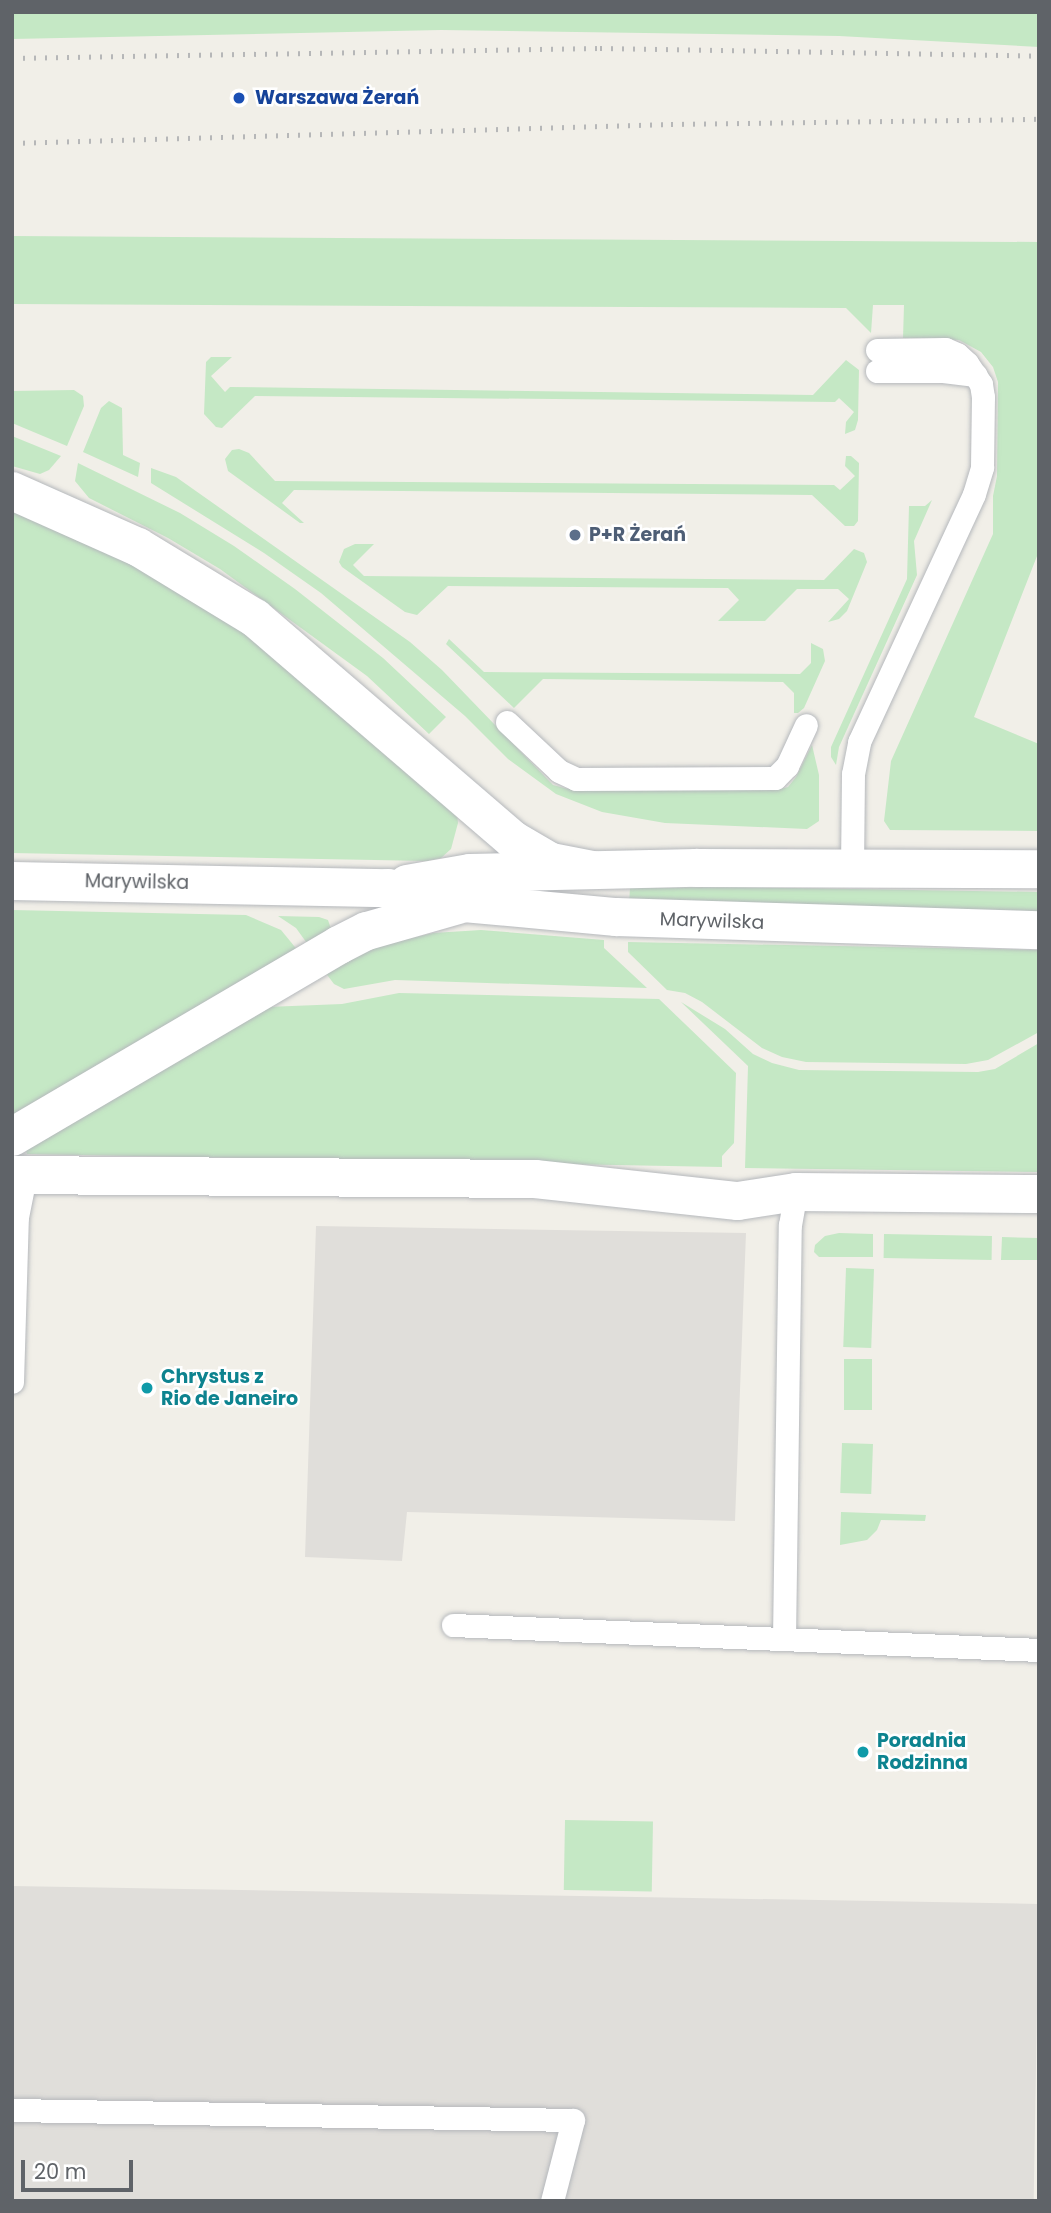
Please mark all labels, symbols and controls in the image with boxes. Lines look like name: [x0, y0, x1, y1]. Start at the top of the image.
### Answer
place label: Warszawa Żerań: [255, 87, 419, 109]
marker: Warszawa Żerań: [229, 88, 249, 108]
place label: P+R Żerań: [589, 524, 686, 546]
marker: P+R Żerań: [567, 527, 583, 543]
street label: Marywilska: [85, 870, 189, 894]
street label: Marywilska: [659, 908, 765, 934]
place label: Chrystus z Rio de Janeiro: [161, 1366, 298, 1410]
marker: Chrystus z Rio de Janeiro: [139, 1380, 155, 1396]
place label: Poradnia Rodzinna: [877, 1730, 968, 1774]
marker: Poradnia Rodzinna: [855, 1744, 871, 1760]
scale bar: [24, 2146, 136, 2190]
text: 20 m: [34, 2157, 87, 2186]

